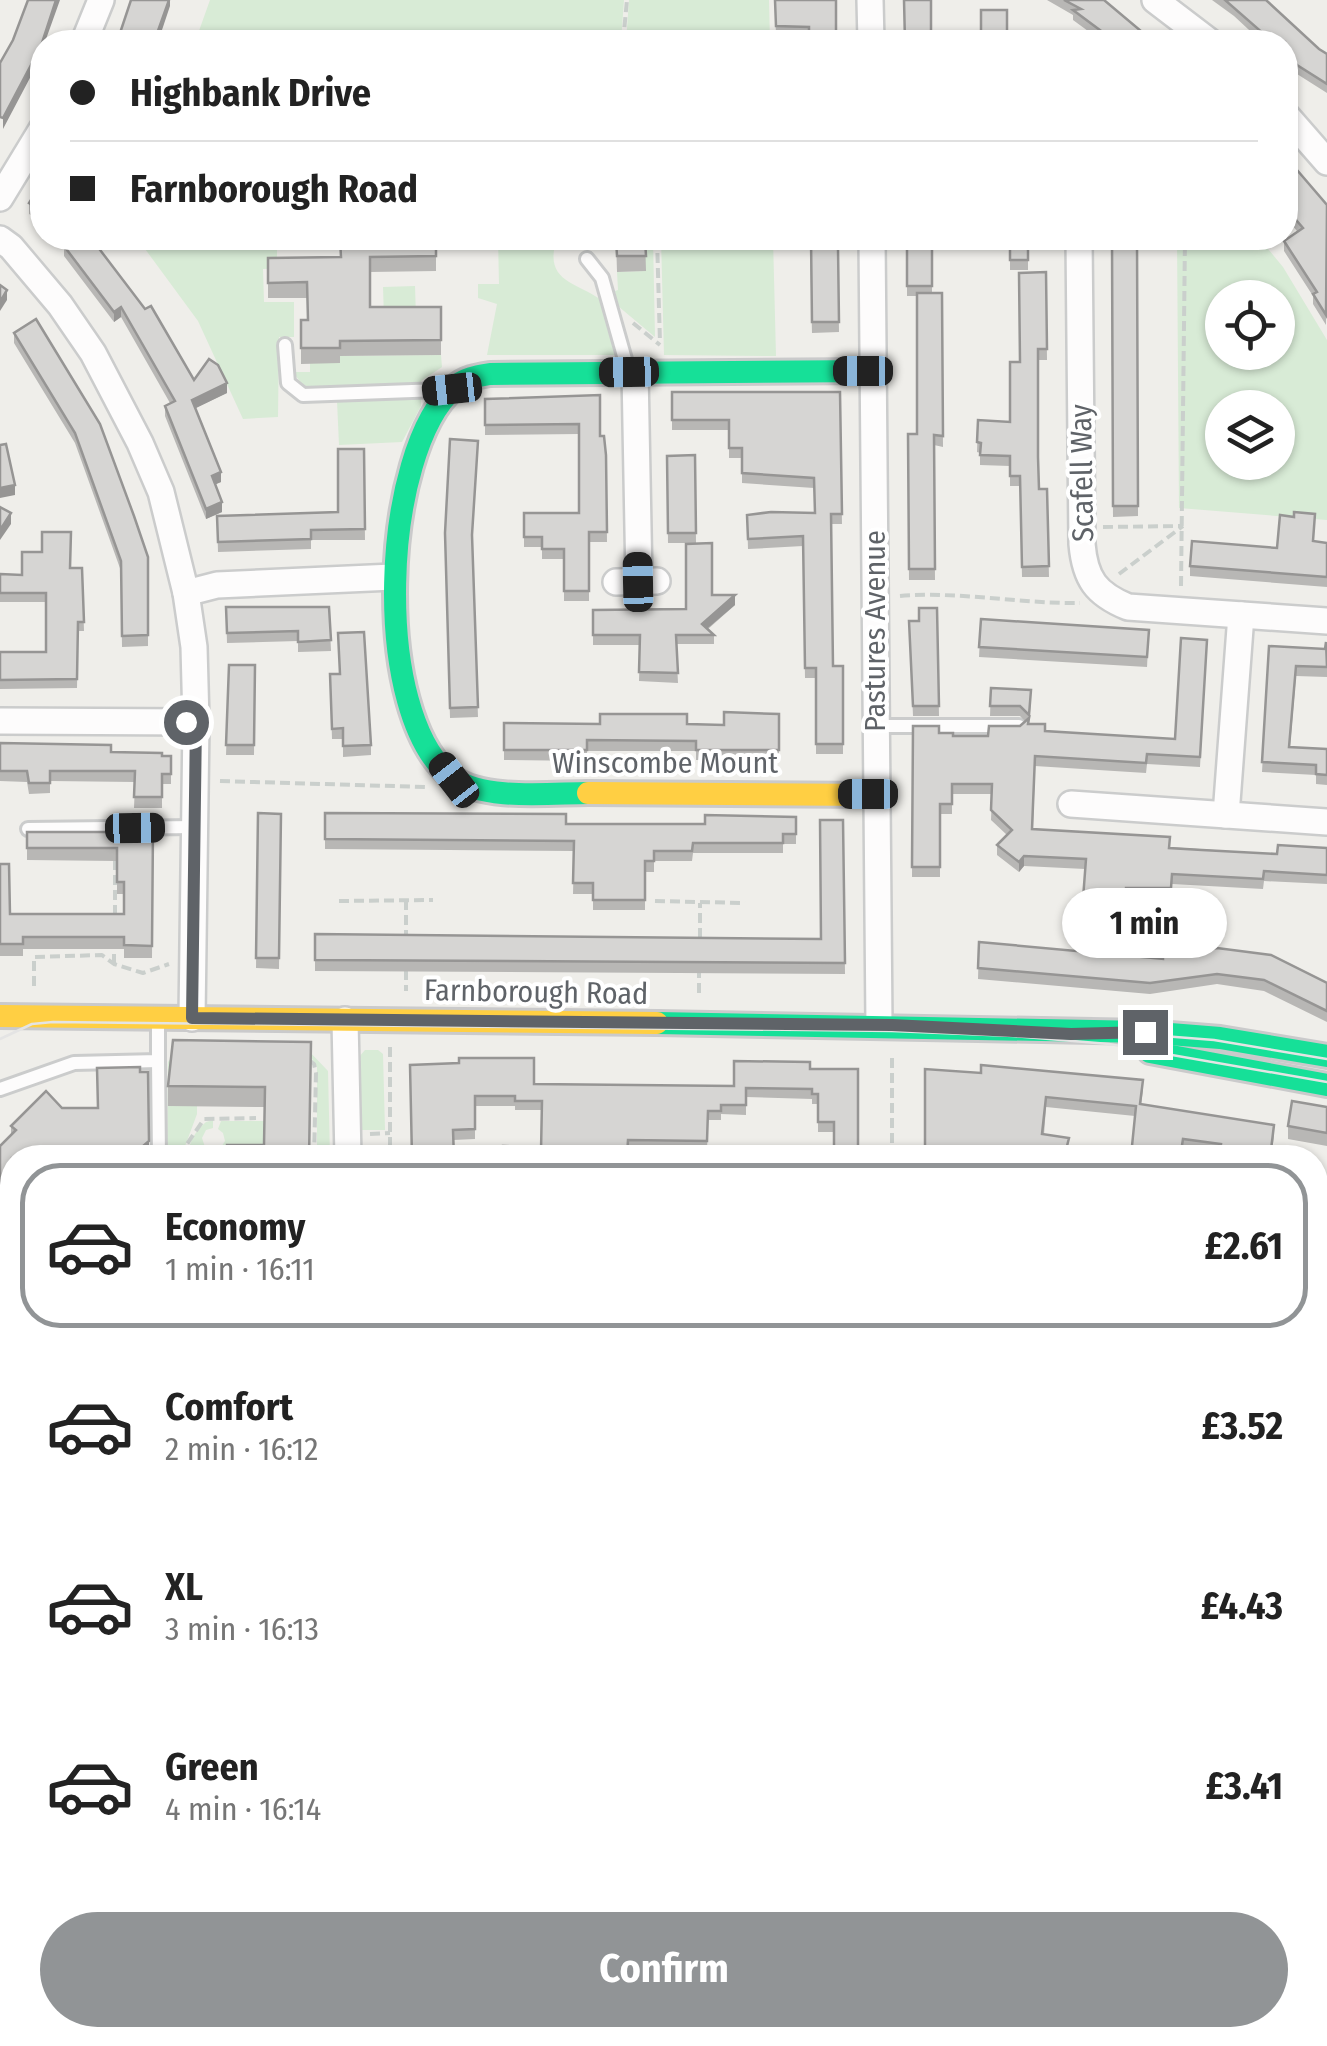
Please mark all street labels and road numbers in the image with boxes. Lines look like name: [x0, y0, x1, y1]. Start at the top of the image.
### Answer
street label: Scafell Way: [1063, 403, 1101, 542]
street label: Pastures Avenue: [857, 530, 893, 732]
street label: Winscombe Mount: [552, 745, 778, 781]
street label: Farnborough Road: [424, 972, 648, 1012]

